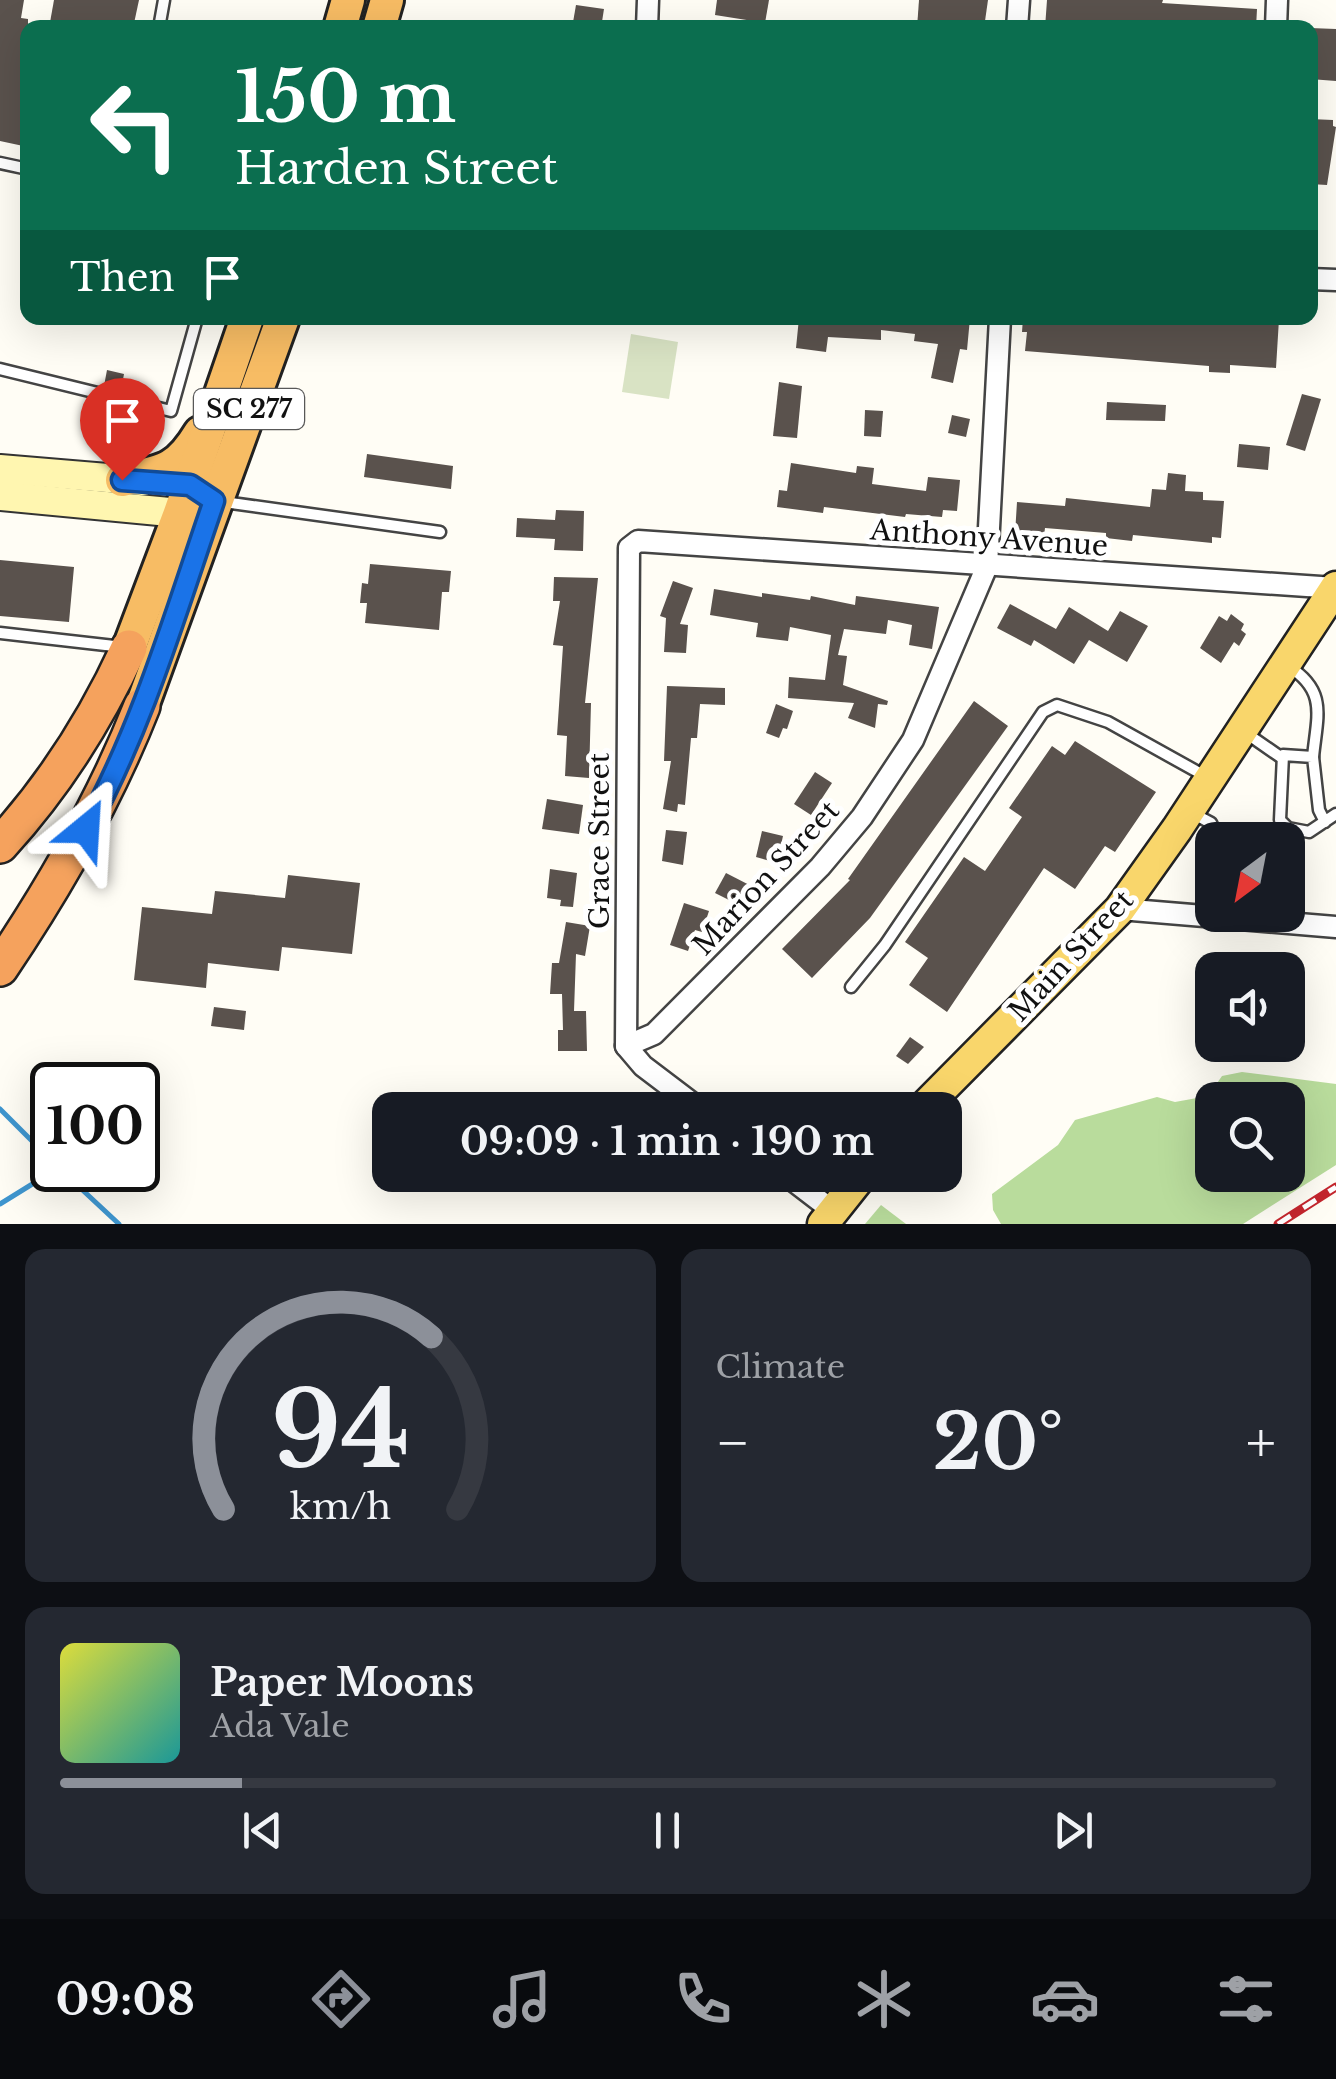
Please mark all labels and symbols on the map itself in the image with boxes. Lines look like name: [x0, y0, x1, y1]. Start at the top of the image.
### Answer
pin: [80, 378, 165, 481]
road number: SC 277: [194, 389, 304, 429]
street label: Anthony Avenue: [868, 512, 1109, 564]
street label: Grace Street: [582, 752, 617, 929]
position arrow: [34, 777, 138, 881]
street label: Marion Street: [685, 793, 847, 963]
north arrow: [1195, 822, 1305, 932]
street label: Main Street: [1001, 883, 1141, 1029]
speed limit sign: 100: [30, 1062, 160, 1192]

